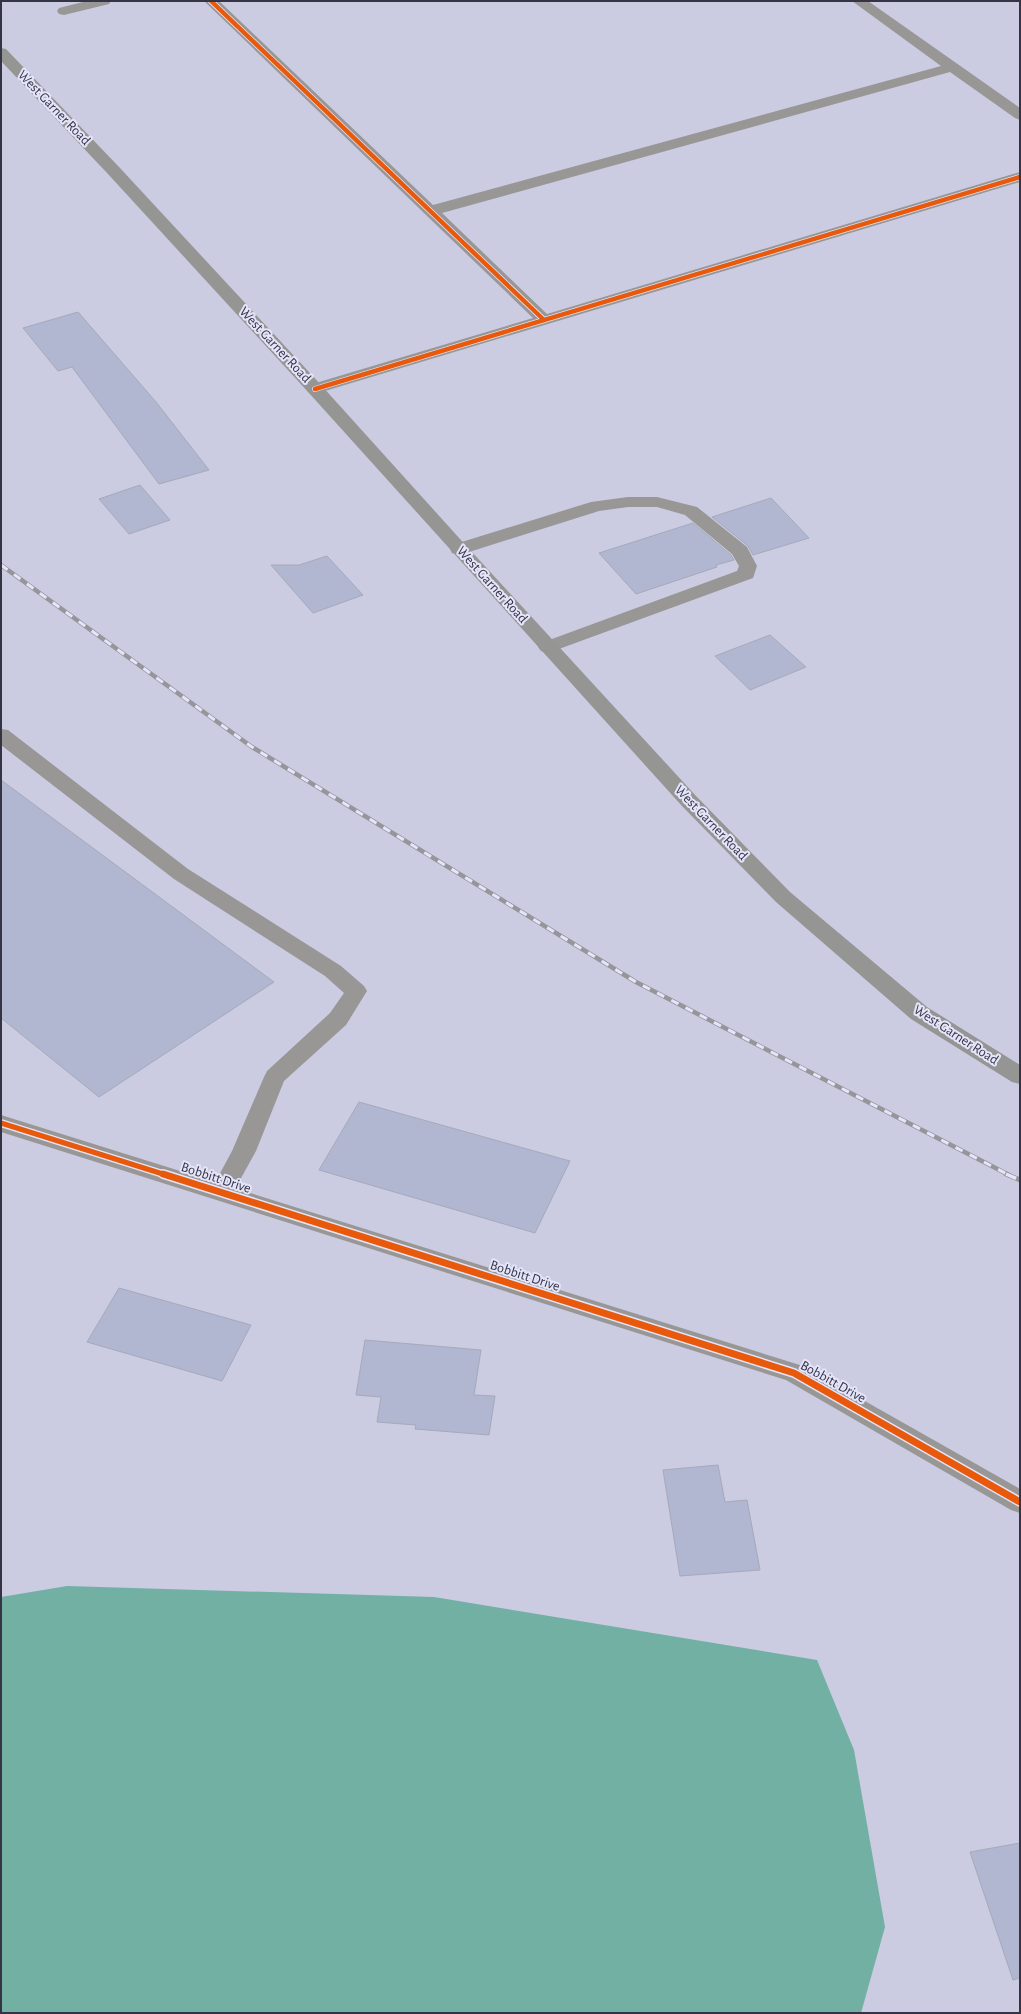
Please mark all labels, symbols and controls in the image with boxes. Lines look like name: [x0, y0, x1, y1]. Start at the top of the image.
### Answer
street label: West Garner Road: [15, 68, 93, 148]
street label: West Garner Road: [237, 304, 313, 386]
street label: West Garner Road: [454, 544, 530, 626]
street label: West Garner Road: [672, 783, 750, 863]
street label: West Garner Road: [911, 1003, 1001, 1067]
street label: Bobbitt Drive: [179, 1160, 253, 1196]
street label: Bobbitt Drive: [488, 1258, 562, 1294]
street label: Bobbitt Drive: [798, 1358, 868, 1406]

